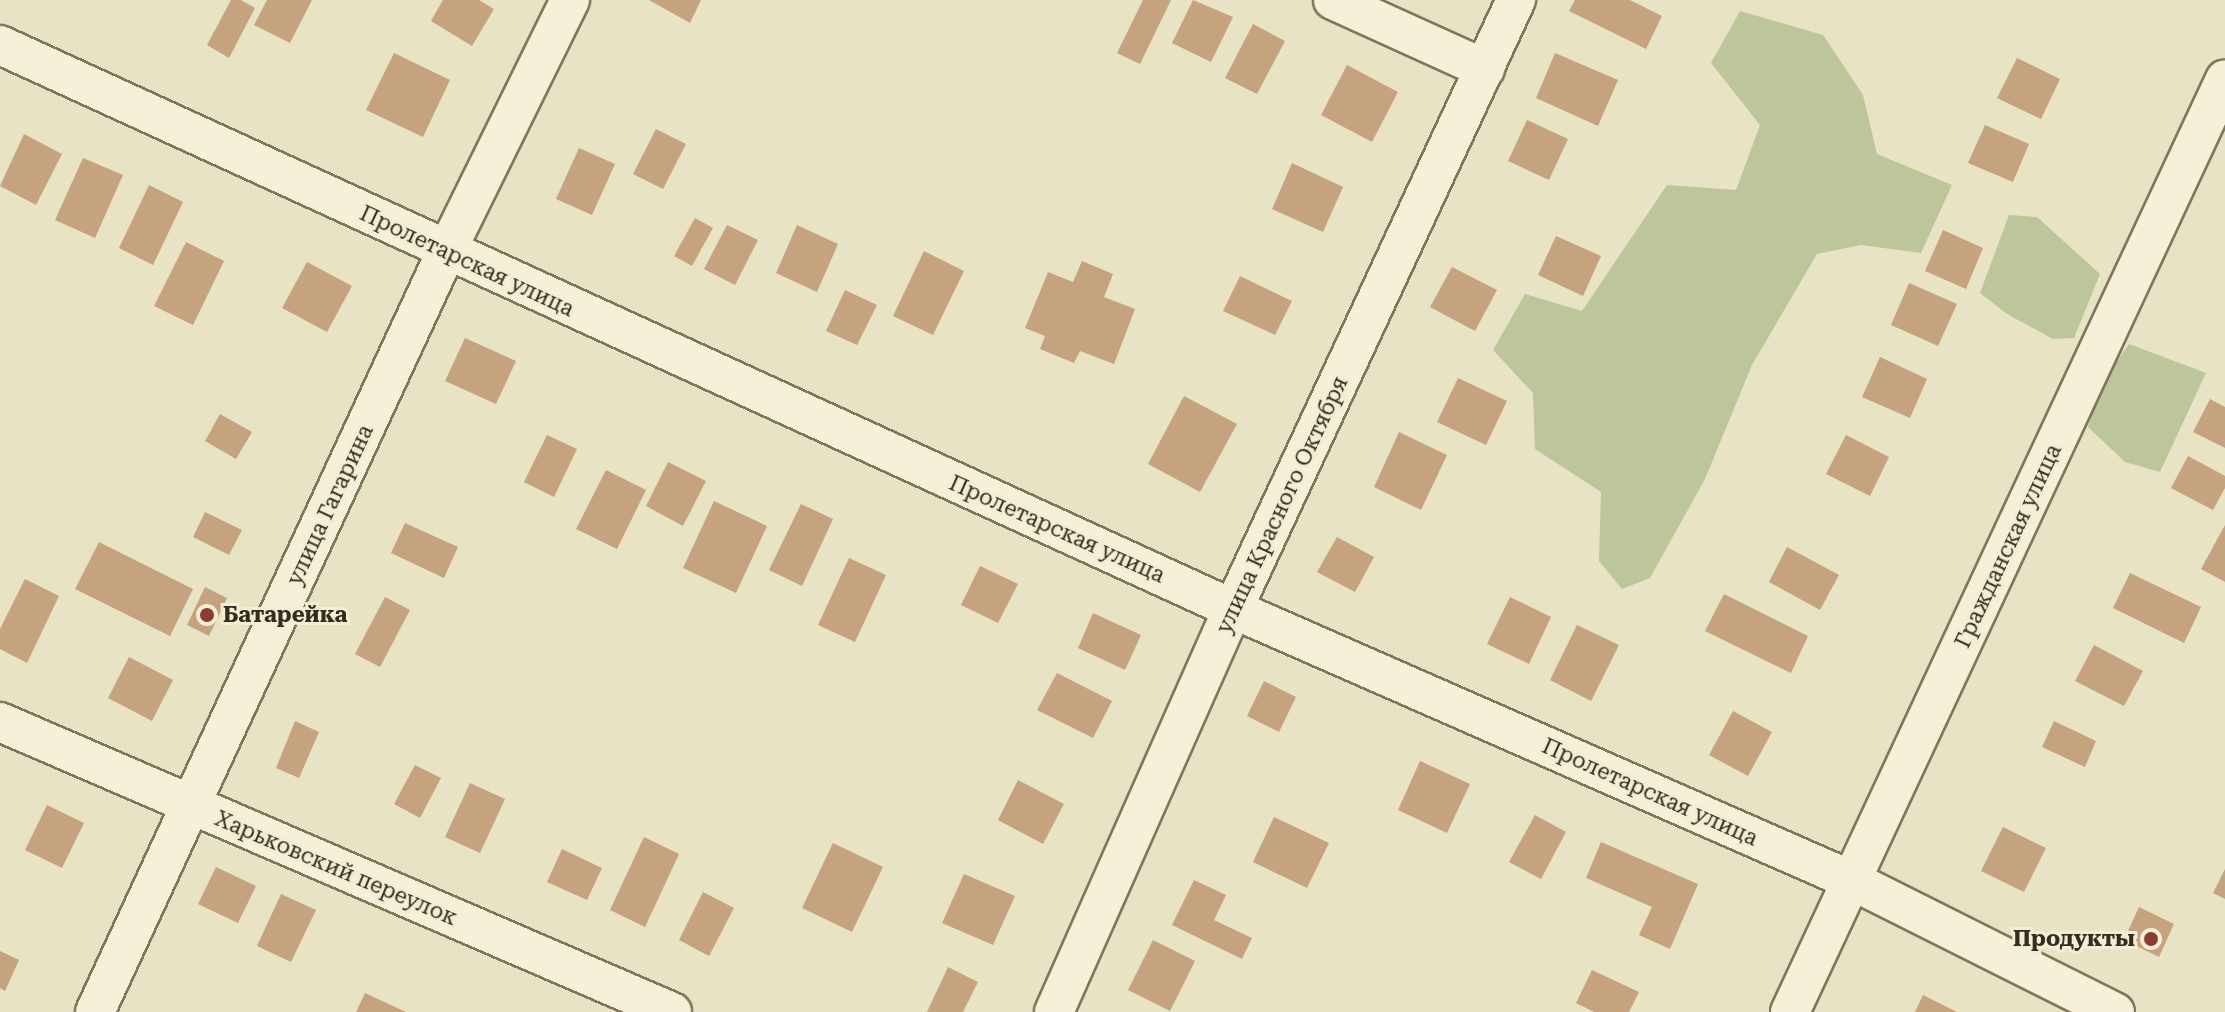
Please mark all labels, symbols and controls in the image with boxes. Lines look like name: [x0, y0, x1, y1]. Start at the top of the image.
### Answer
street label: Пролетарская улица: [356, 200, 578, 322]
street label: улица Красного Октября: [1211, 372, 1353, 638]
street label: улица Гагарина: [281, 420, 379, 590]
street label: Гражданская улица: [1949, 440, 2067, 652]
street label: Пролетарская улица: [945, 470, 1169, 588]
place label: Батарейка: [223, 602, 347, 628]
marker: Батарейка: [198, 606, 216, 624]
street label: Пролетарская улица: [1538, 733, 1762, 851]
street label: Харьковский переулок: [211, 805, 461, 931]
place label: Продукты: [2013, 926, 2135, 952]
marker: Продукты: [2142, 930, 2160, 948]

